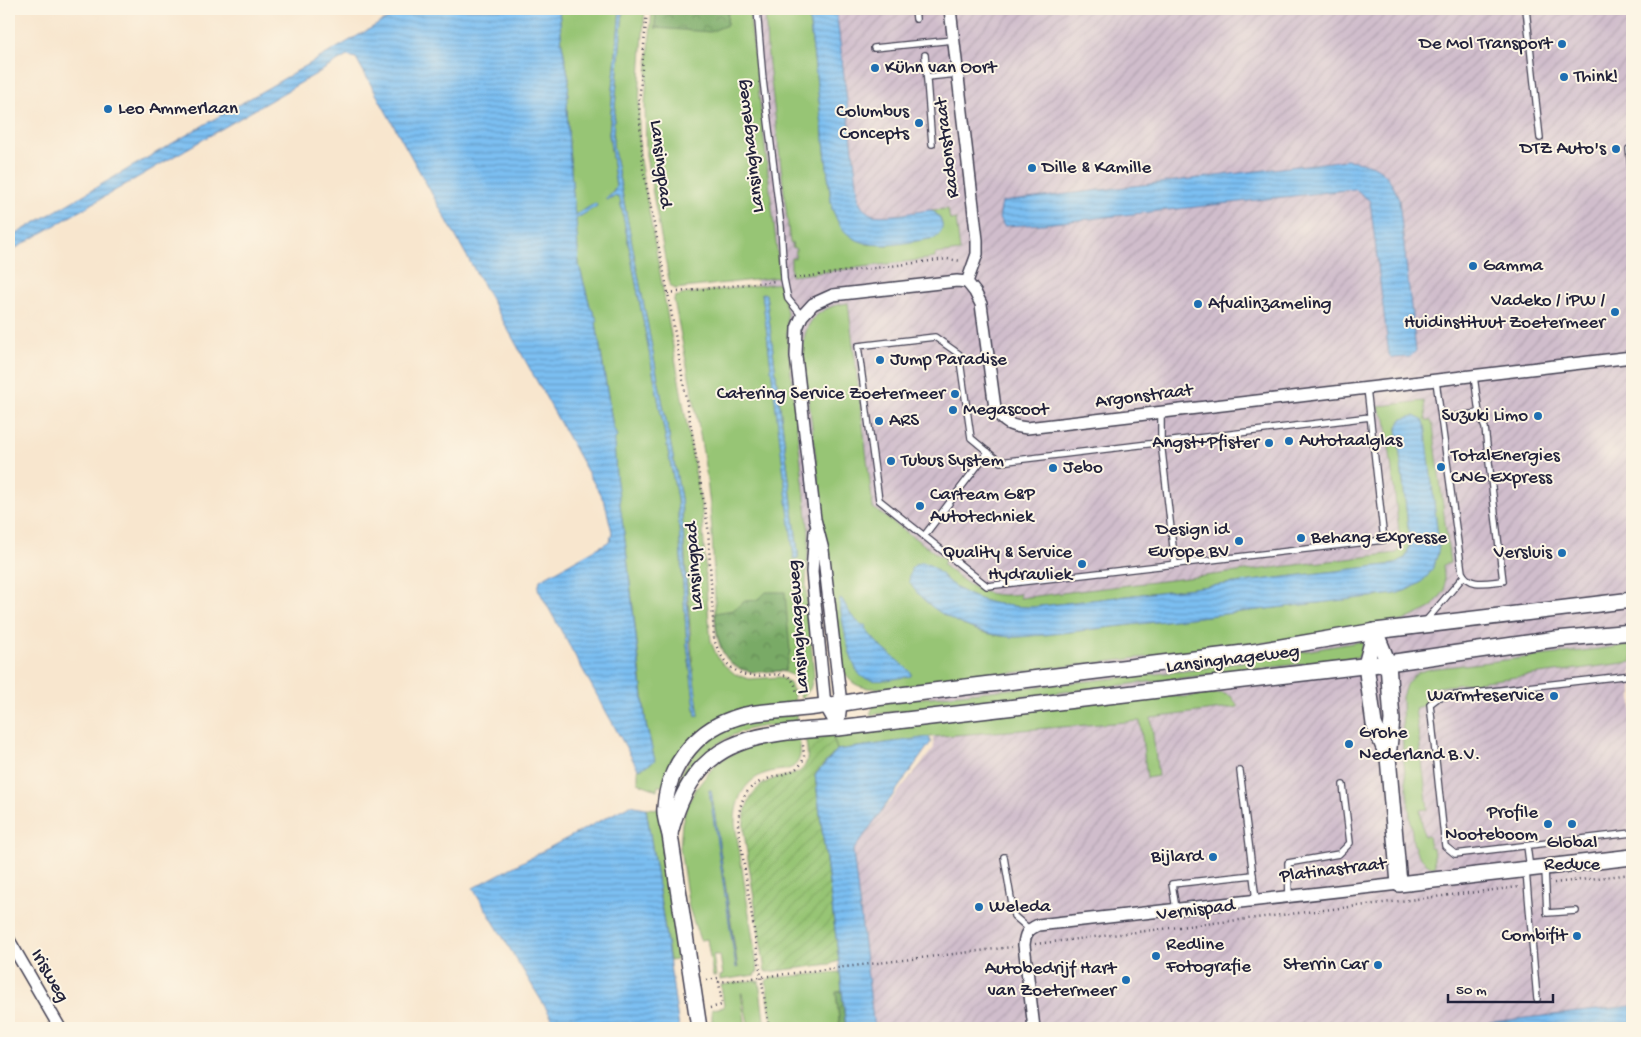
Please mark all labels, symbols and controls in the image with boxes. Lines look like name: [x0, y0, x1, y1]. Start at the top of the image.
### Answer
place label: De Mol Transport: [1417, 33, 1554, 56]
marker: De Mol Transport: [1556, 38, 1568, 50]
place label: Kühn van Oort: [885, 57, 999, 80]
marker: Kühn van Oort: [869, 62, 881, 74]
place label: Think!: [1573, 66, 1618, 89]
marker: Think!: [1558, 71, 1570, 83]
street label: Lansinghageweg: [731, 78, 771, 214]
street label: Radonstraat: [930, 94, 966, 199]
place label: Leo Ammerlaan: [118, 98, 238, 121]
place label: Columbus Concepts: [836, 101, 910, 146]
marker: Leo Ammerlaan: [102, 103, 114, 115]
marker: Columbus Concepts: [913, 117, 925, 129]
street label: Lansingpad: [643, 119, 677, 211]
place label: DTZ Auto's: [1518, 138, 1607, 161]
marker: DTZ Auto's: [1610, 143, 1622, 155]
place label: Dille & Kamille: [1040, 157, 1151, 180]
marker: Dille & Kamille: [1026, 162, 1038, 174]
place label: Gamma: [1483, 255, 1545, 278]
marker: Gamma: [1467, 260, 1479, 272]
place label: Vadeko / iPW / Huidinstituut Zoetermeer: [1404, 290, 1607, 335]
place label: Afvalinzameling: [1208, 293, 1332, 316]
marker: Afvalinzameling: [1192, 298, 1204, 310]
marker: Vadeko / iPW / Huidinstituut Zoetermeer: [1609, 306, 1621, 318]
place label: Jump Paradise: [890, 349, 1007, 372]
marker: Jump Paradise: [874, 354, 886, 366]
street label: Argonstraat: [1094, 379, 1196, 414]
place label: Catering Service Zoetermeer: [717, 383, 947, 406]
marker: Catering Service Zoetermeer: [949, 388, 961, 400]
place label: Megascoot: [963, 399, 1051, 422]
marker: Megascoot: [947, 404, 959, 416]
place label: Suzuki Limo: [1441, 405, 1528, 428]
place label: ARS: [889, 410, 919, 433]
marker: Suzuki Limo: [1532, 410, 1544, 422]
marker: ARS: [873, 415, 885, 427]
place label: Autotaalglas: [1299, 430, 1403, 453]
place label: Angst+Pfister: [1152, 432, 1261, 455]
marker: Autotaalglas: [1283, 435, 1295, 447]
marker: Angst+Pfister: [1263, 437, 1275, 449]
place label: TotalEnergies CNG Express: [1450, 445, 1561, 490]
place label: Tubus System: [900, 450, 1004, 473]
marker: Tubus System: [885, 455, 897, 467]
place label: Jebo: [1063, 457, 1103, 480]
marker: TotalEnergies CNG Express: [1435, 461, 1447, 473]
marker: Jebo: [1047, 462, 1059, 474]
place label: Carteam G&P Autotechniek: [930, 484, 1035, 529]
marker: Carteam G&P Autotechniek: [914, 500, 926, 512]
street label: Lansingpad: [680, 519, 710, 611]
place label: Design id Europe BV: [1148, 519, 1231, 564]
place label: Behang Expresse: [1310, 527, 1447, 550]
marker: Behang Expresse: [1295, 532, 1307, 544]
marker: Design id Europe BV: [1233, 535, 1245, 547]
place label: Quality & Service Hydrauliek: [942, 542, 1074, 587]
place label: Versluis: [1493, 542, 1553, 565]
marker: Versluis: [1556, 547, 1568, 559]
marker: Quality & Service Hydrauliek: [1076, 558, 1088, 570]
street label: Lansinghageweg: [783, 559, 815, 695]
street label: Lansinghageweg: [1165, 640, 1301, 680]
place label: Warmteservice: [1427, 685, 1544, 708]
marker: Warmteservice: [1548, 690, 1560, 702]
place label: Grohe Nederland B.V.: [1359, 722, 1480, 767]
marker: Grohe Nederland B.V.: [1343, 738, 1355, 750]
place label: Profile Nooteboom: [1445, 802, 1539, 847]
marker: Profile Nooteboom: [1542, 818, 1554, 830]
marker: Global Reduce: [1566, 818, 1578, 830]
place label: Global Reduce: [1544, 832, 1600, 877]
place label: Bijlard: [1150, 846, 1205, 869]
marker: Bijlard: [1207, 851, 1219, 863]
street label: Platinastraat: [1278, 853, 1390, 889]
street label: Vernispad: [1155, 895, 1238, 927]
place label: Weleda: [989, 896, 1052, 919]
marker: Weleda: [973, 901, 985, 913]
place label: Combifit: [1502, 925, 1569, 948]
marker: Combifit: [1571, 930, 1583, 942]
place label: Redline Fotografie: [1165, 934, 1251, 979]
street label: Irisweg: [25, 945, 73, 1007]
marker: Redline Fotografie: [1150, 950, 1162, 962]
place label: Sterrin Car: [1283, 954, 1370, 977]
place label: Autobedrijf Hart van Zoetermeer: [985, 958, 1118, 1003]
marker: Sterrin Car: [1372, 959, 1384, 971]
scale bar: [1448, 972, 1554, 1004]
marker: Autobedrijf Hart van Zoetermeer: [1120, 974, 1132, 986]
text: 50 m: [1456, 982, 1487, 1000]

